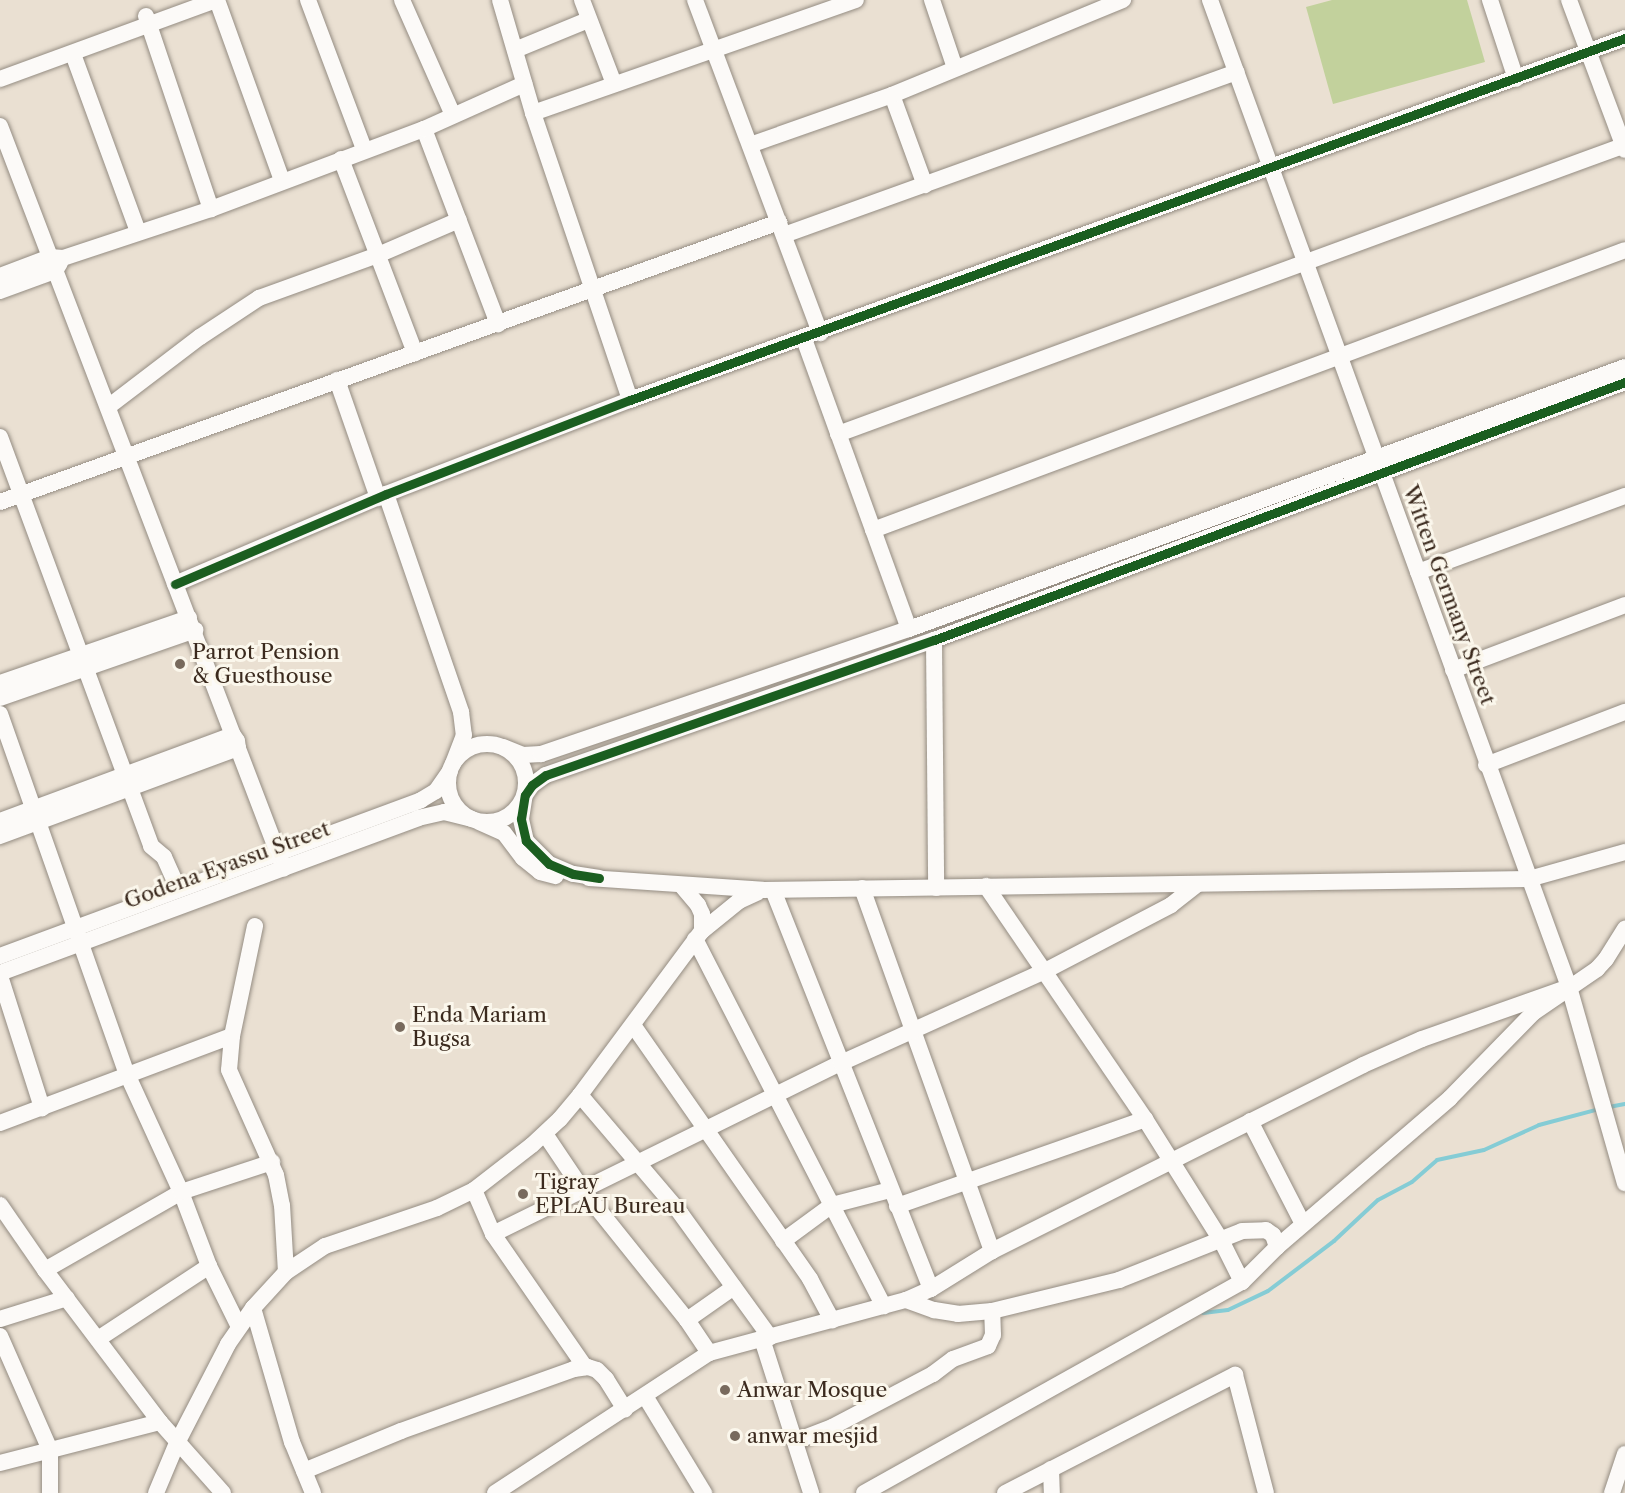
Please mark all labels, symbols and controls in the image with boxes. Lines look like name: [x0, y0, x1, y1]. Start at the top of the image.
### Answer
street label: Witten Germany Street: [1397, 482, 1501, 708]
place label: Parrot Pension & Guesthouse: [192, 639, 340, 689]
marker: Parrot Pension & Guesthouse: [173, 657, 187, 671]
street label: Godena Eyassu Street: [121, 816, 333, 914]
place label: Enda Mariam Bugsa: [412, 1002, 547, 1052]
marker: Enda Mariam Bugsa: [393, 1020, 407, 1034]
place label: Tigray EPLAU Bureau: [535, 1169, 685, 1219]
marker: Tigray EPLAU Bureau: [516, 1187, 530, 1201]
place label: Anwar Mosque: [737, 1377, 888, 1403]
marker: Anwar Mosque: [718, 1383, 732, 1397]
place label: anwar mesjid: [747, 1423, 879, 1449]
marker: anwar mesjid: [728, 1429, 742, 1443]

